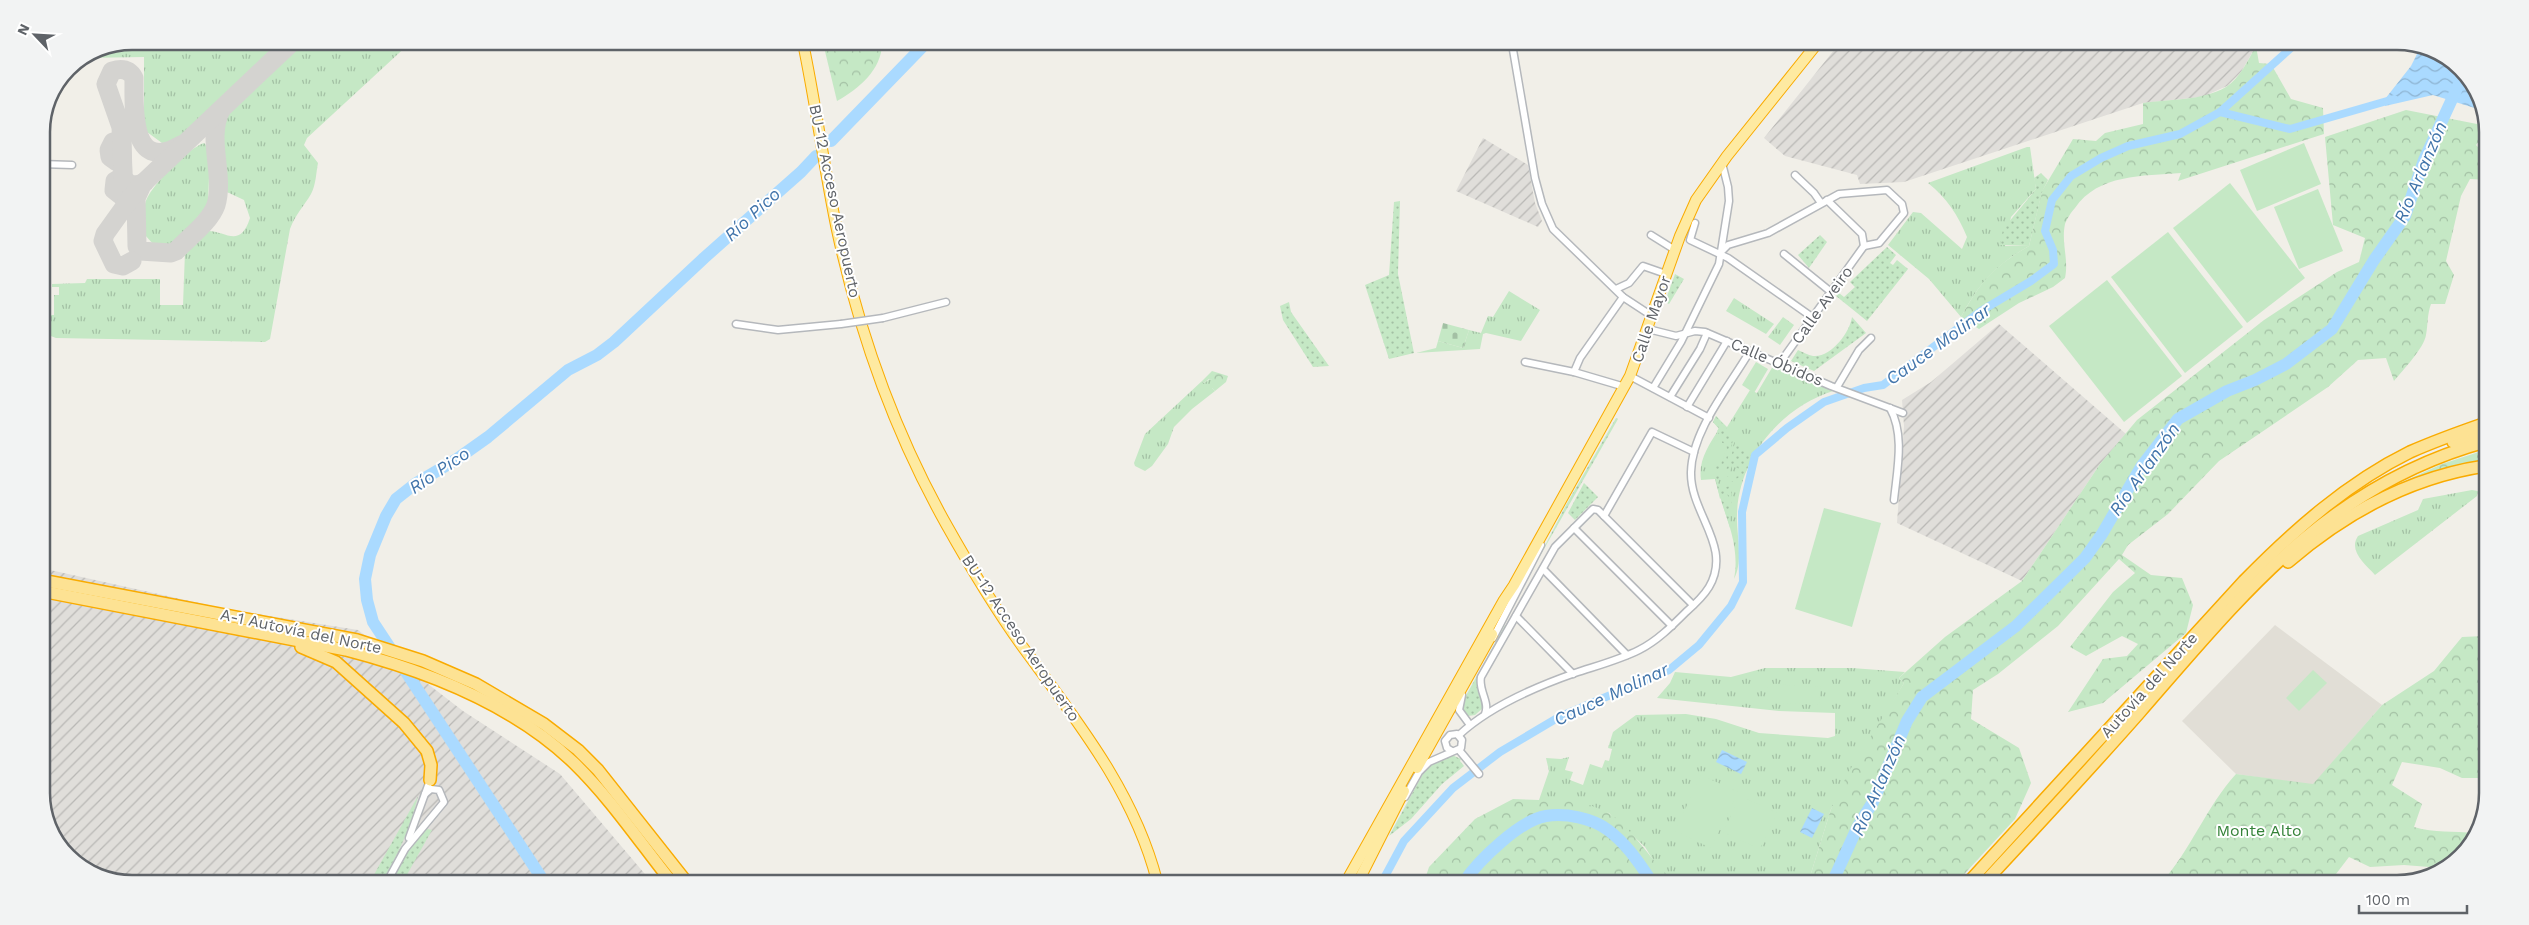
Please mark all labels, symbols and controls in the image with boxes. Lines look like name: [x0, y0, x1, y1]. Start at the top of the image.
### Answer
north arrow: [10, 10, 60, 60]
text: N: [14, 21, 33, 38]
street label: BU-12 Acceso Aeropuerto: [805, 103, 865, 299]
water label: Río Arlanzón: [2389, 118, 2451, 226]
water label: Río Pico: [720, 183, 784, 245]
street label: Calle Aveiro: [1787, 262, 1857, 348]
street label: Calle Mayor: [1627, 272, 1675, 365]
water label: Cauce Molinar: [1882, 298, 1995, 389]
street label: Calle Óbidos: [1728, 334, 1826, 390]
water label: Río Arlanzón: [2104, 419, 2184, 519]
water label: Río Pico: [405, 442, 473, 498]
street label: BU-12 Acceso Aeropuerto: [958, 551, 1084, 725]
street label: A-1 Autovía del Norte: [219, 605, 383, 657]
street label: Autovía del Norte: [2097, 628, 2201, 742]
water label: Cauce Molinar: [1550, 658, 1673, 730]
water label: Río Arlanzón: [1846, 731, 1910, 839]
park label: Monte Alto: [2216, 821, 2302, 840]
scale bar: [2359, 882, 2466, 914]
text: 100 m: [2366, 891, 2410, 909]

